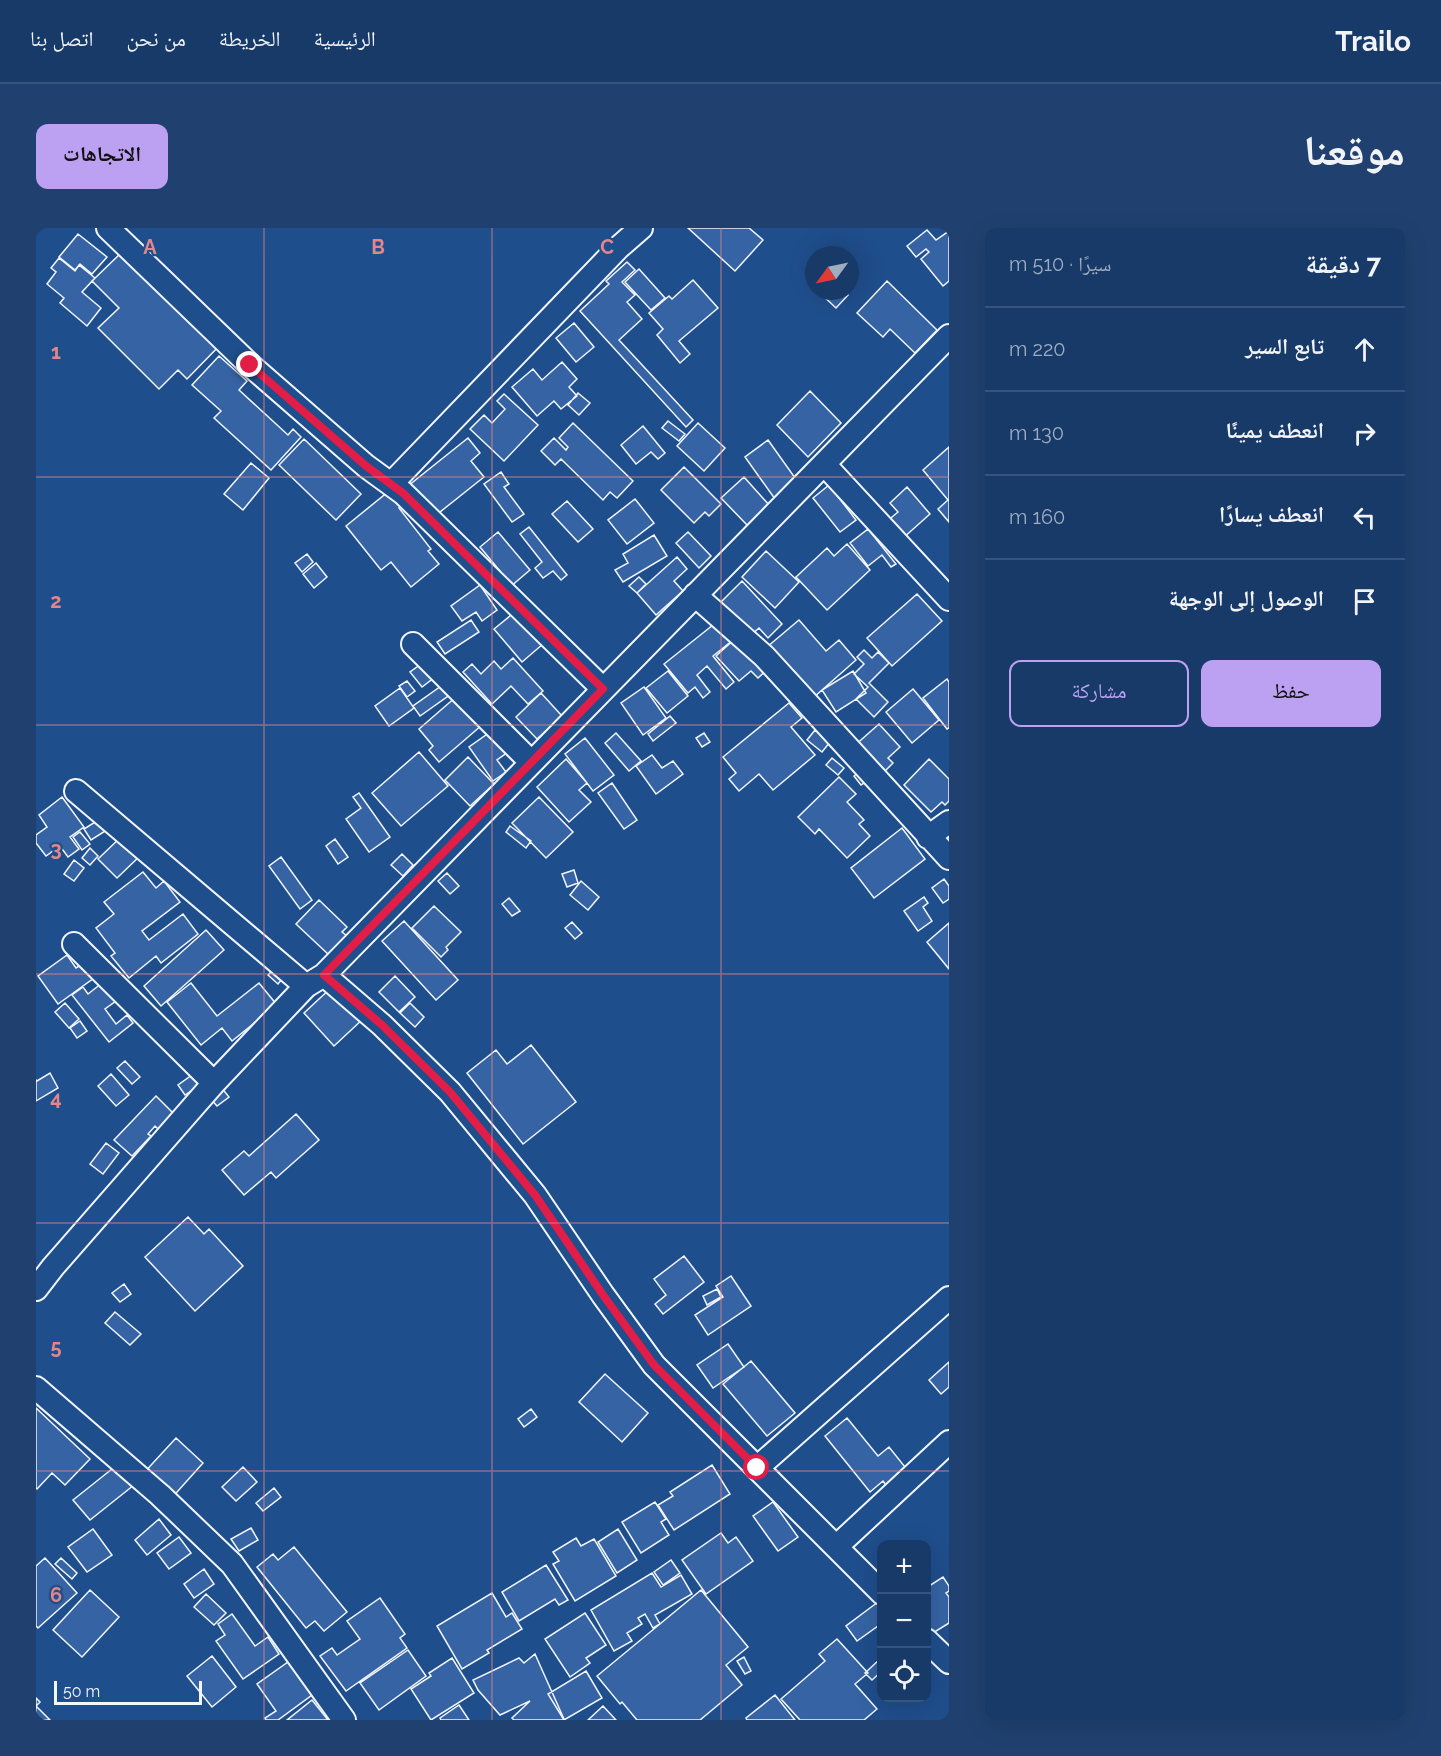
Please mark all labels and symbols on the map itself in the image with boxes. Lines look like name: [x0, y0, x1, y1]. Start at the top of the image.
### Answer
text: A: [143, 235, 157, 259]
text: B: [371, 235, 385, 259]
text: C: [600, 235, 614, 259]
north arrow: [805, 246, 859, 300]
text: 1: [51, 340, 61, 364]
route end: [236, 351, 262, 377]
text: 2: [50, 589, 62, 613]
text: 3: [50, 837, 62, 861]
text: 4: [50, 1086, 62, 1110]
text: 5: [50, 1335, 62, 1359]
route start: [743, 1454, 769, 1480]
text: 6: [50, 1583, 62, 1607]
scale bar: [54, 1678, 202, 1706]

